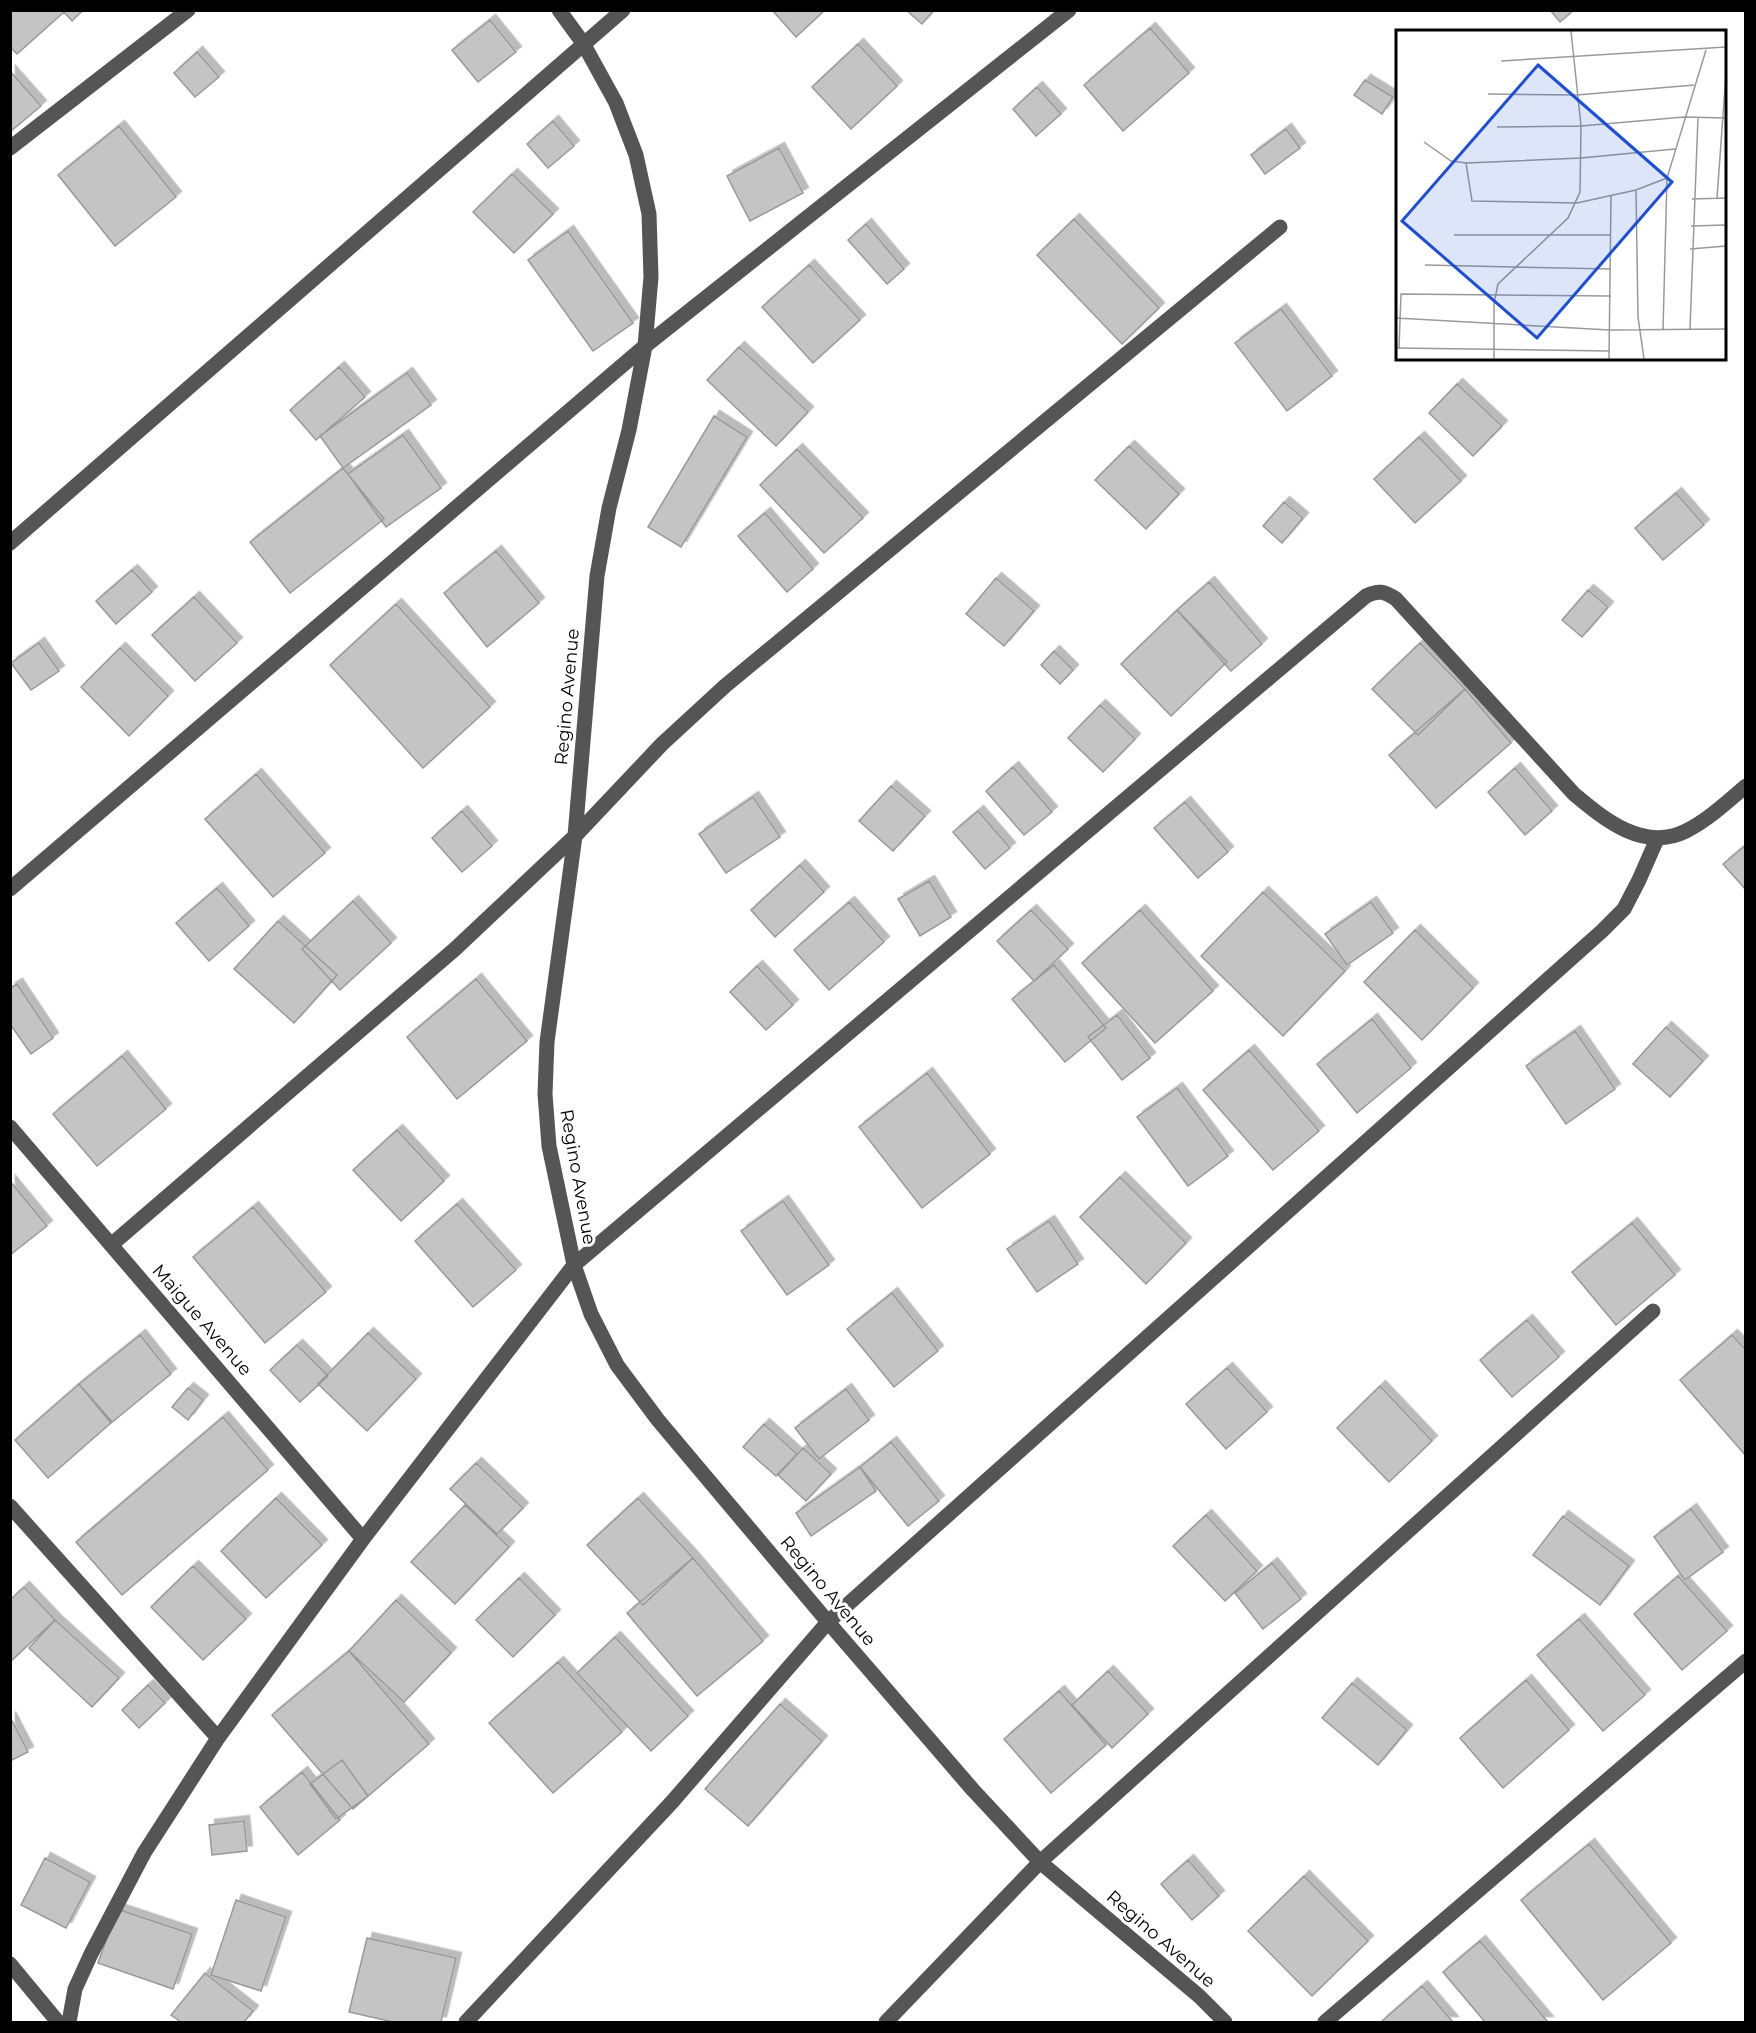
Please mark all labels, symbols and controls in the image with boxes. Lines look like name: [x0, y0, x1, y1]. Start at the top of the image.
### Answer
inset map: [1396, 30, 1726, 360]
street label: Regino Avenue: [550, 628, 584, 766]
street label: Regino Avenue: [555, 1108, 601, 1247]
street label: Maigue Avenue: [148, 1260, 257, 1380]
street label: Regino Avenue: [775, 1531, 881, 1651]
street label: Regino Avenue: [1102, 1886, 1220, 1992]

